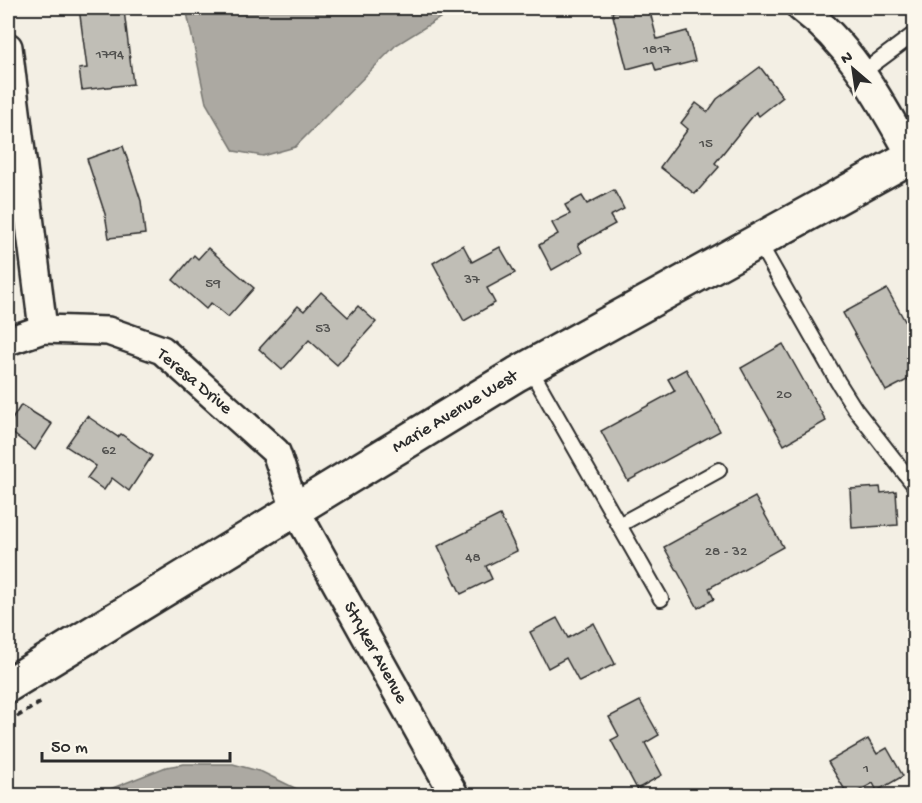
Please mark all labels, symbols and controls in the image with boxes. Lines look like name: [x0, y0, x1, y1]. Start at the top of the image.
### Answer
north arrow: [823, 39, 883, 99]
house number: 1817: [642, 41, 672, 59]
house number: 1794: [95, 46, 124, 64]
text: N: [838, 48, 857, 70]
house number: 15: [698, 135, 713, 153]
house number: 37: [463, 271, 481, 289]
house number: 59: [205, 275, 221, 293]
house number: 53: [315, 320, 331, 338]
street label: Teresa Drive: [151, 344, 237, 420]
street label: Marie Avenue West: [388, 365, 523, 458]
house number: 20: [776, 386, 792, 404]
house number: 62: [102, 442, 116, 460]
house number: 28 - 32: [705, 543, 747, 561]
house number: 48: [465, 549, 481, 567]
street label: Stryker Avenue: [338, 598, 412, 708]
scale bar: [42, 725, 230, 763]
text: 50 m: [51, 738, 88, 759]
house number: 1: [862, 760, 869, 778]

